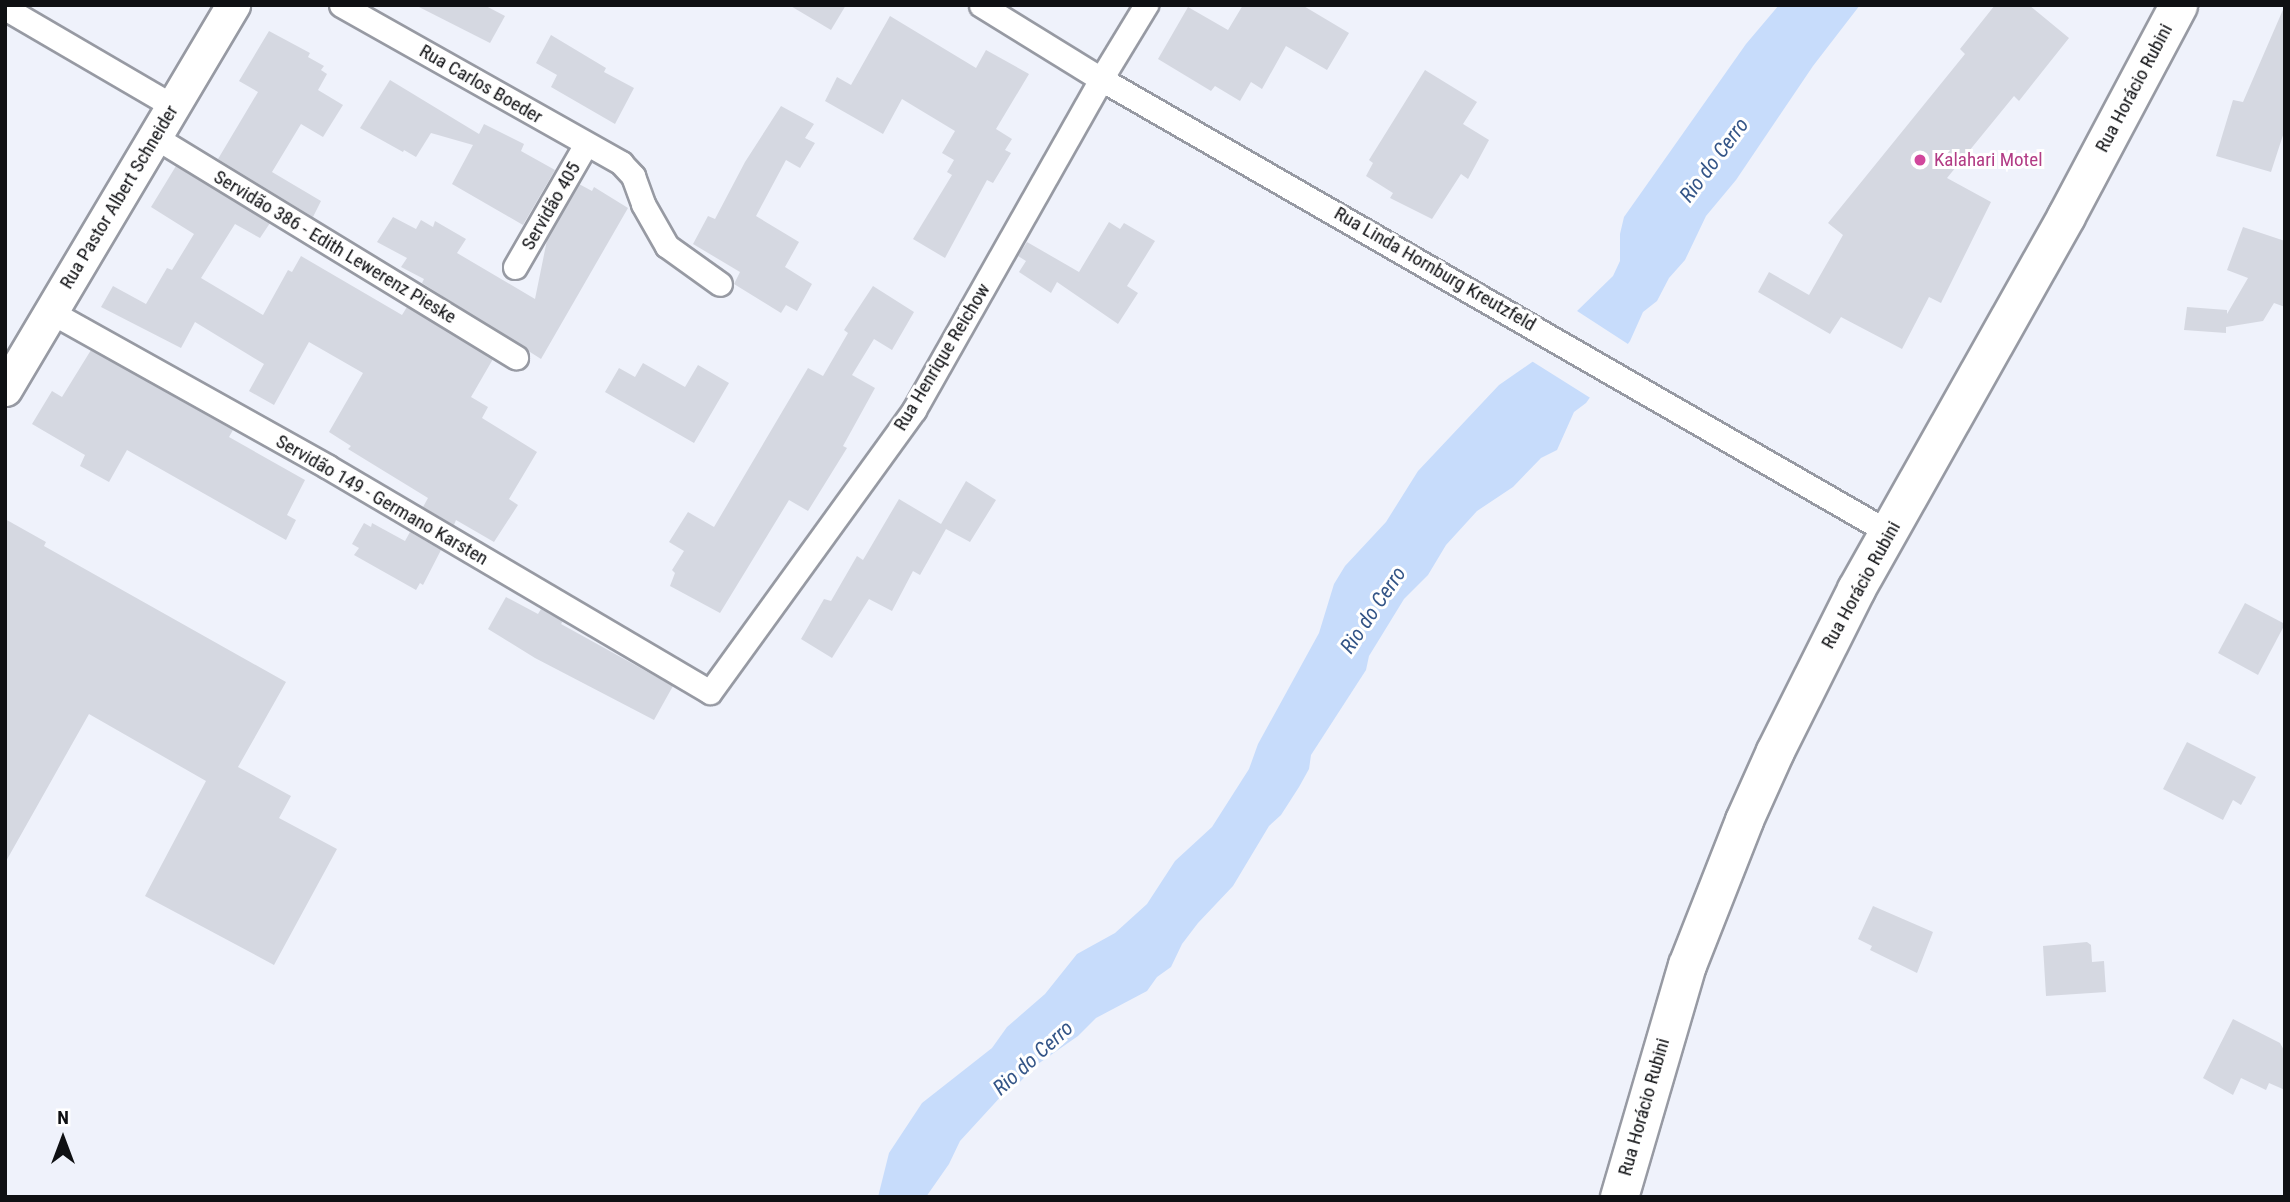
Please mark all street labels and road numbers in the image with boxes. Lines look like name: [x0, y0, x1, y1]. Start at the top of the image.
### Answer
street label: Rua Horácio Rubini: [2091, 20, 2177, 156]
street label: Rua Carlos Boeder: [415, 40, 547, 128]
street label: Rua Pastor Albert Schneider: [55, 101, 183, 293]
street label: Servidão 405: [517, 158, 585, 254]
street label: Servidão 386 - Edith Lewerenz Pieske: [210, 165, 460, 329]
street label: Rua Linda Hornburg Kreutzfeld: [1330, 202, 1540, 336]
street label: Rua Henrique Reichow: [889, 279, 995, 435]
street label: Servidão 149 - Germano Karsten: [272, 430, 492, 570]
street label: Rua Horácio Rubini: [1817, 517, 1905, 653]
street label: Rua Horácio Rubini: [1613, 1036, 1675, 1178]

